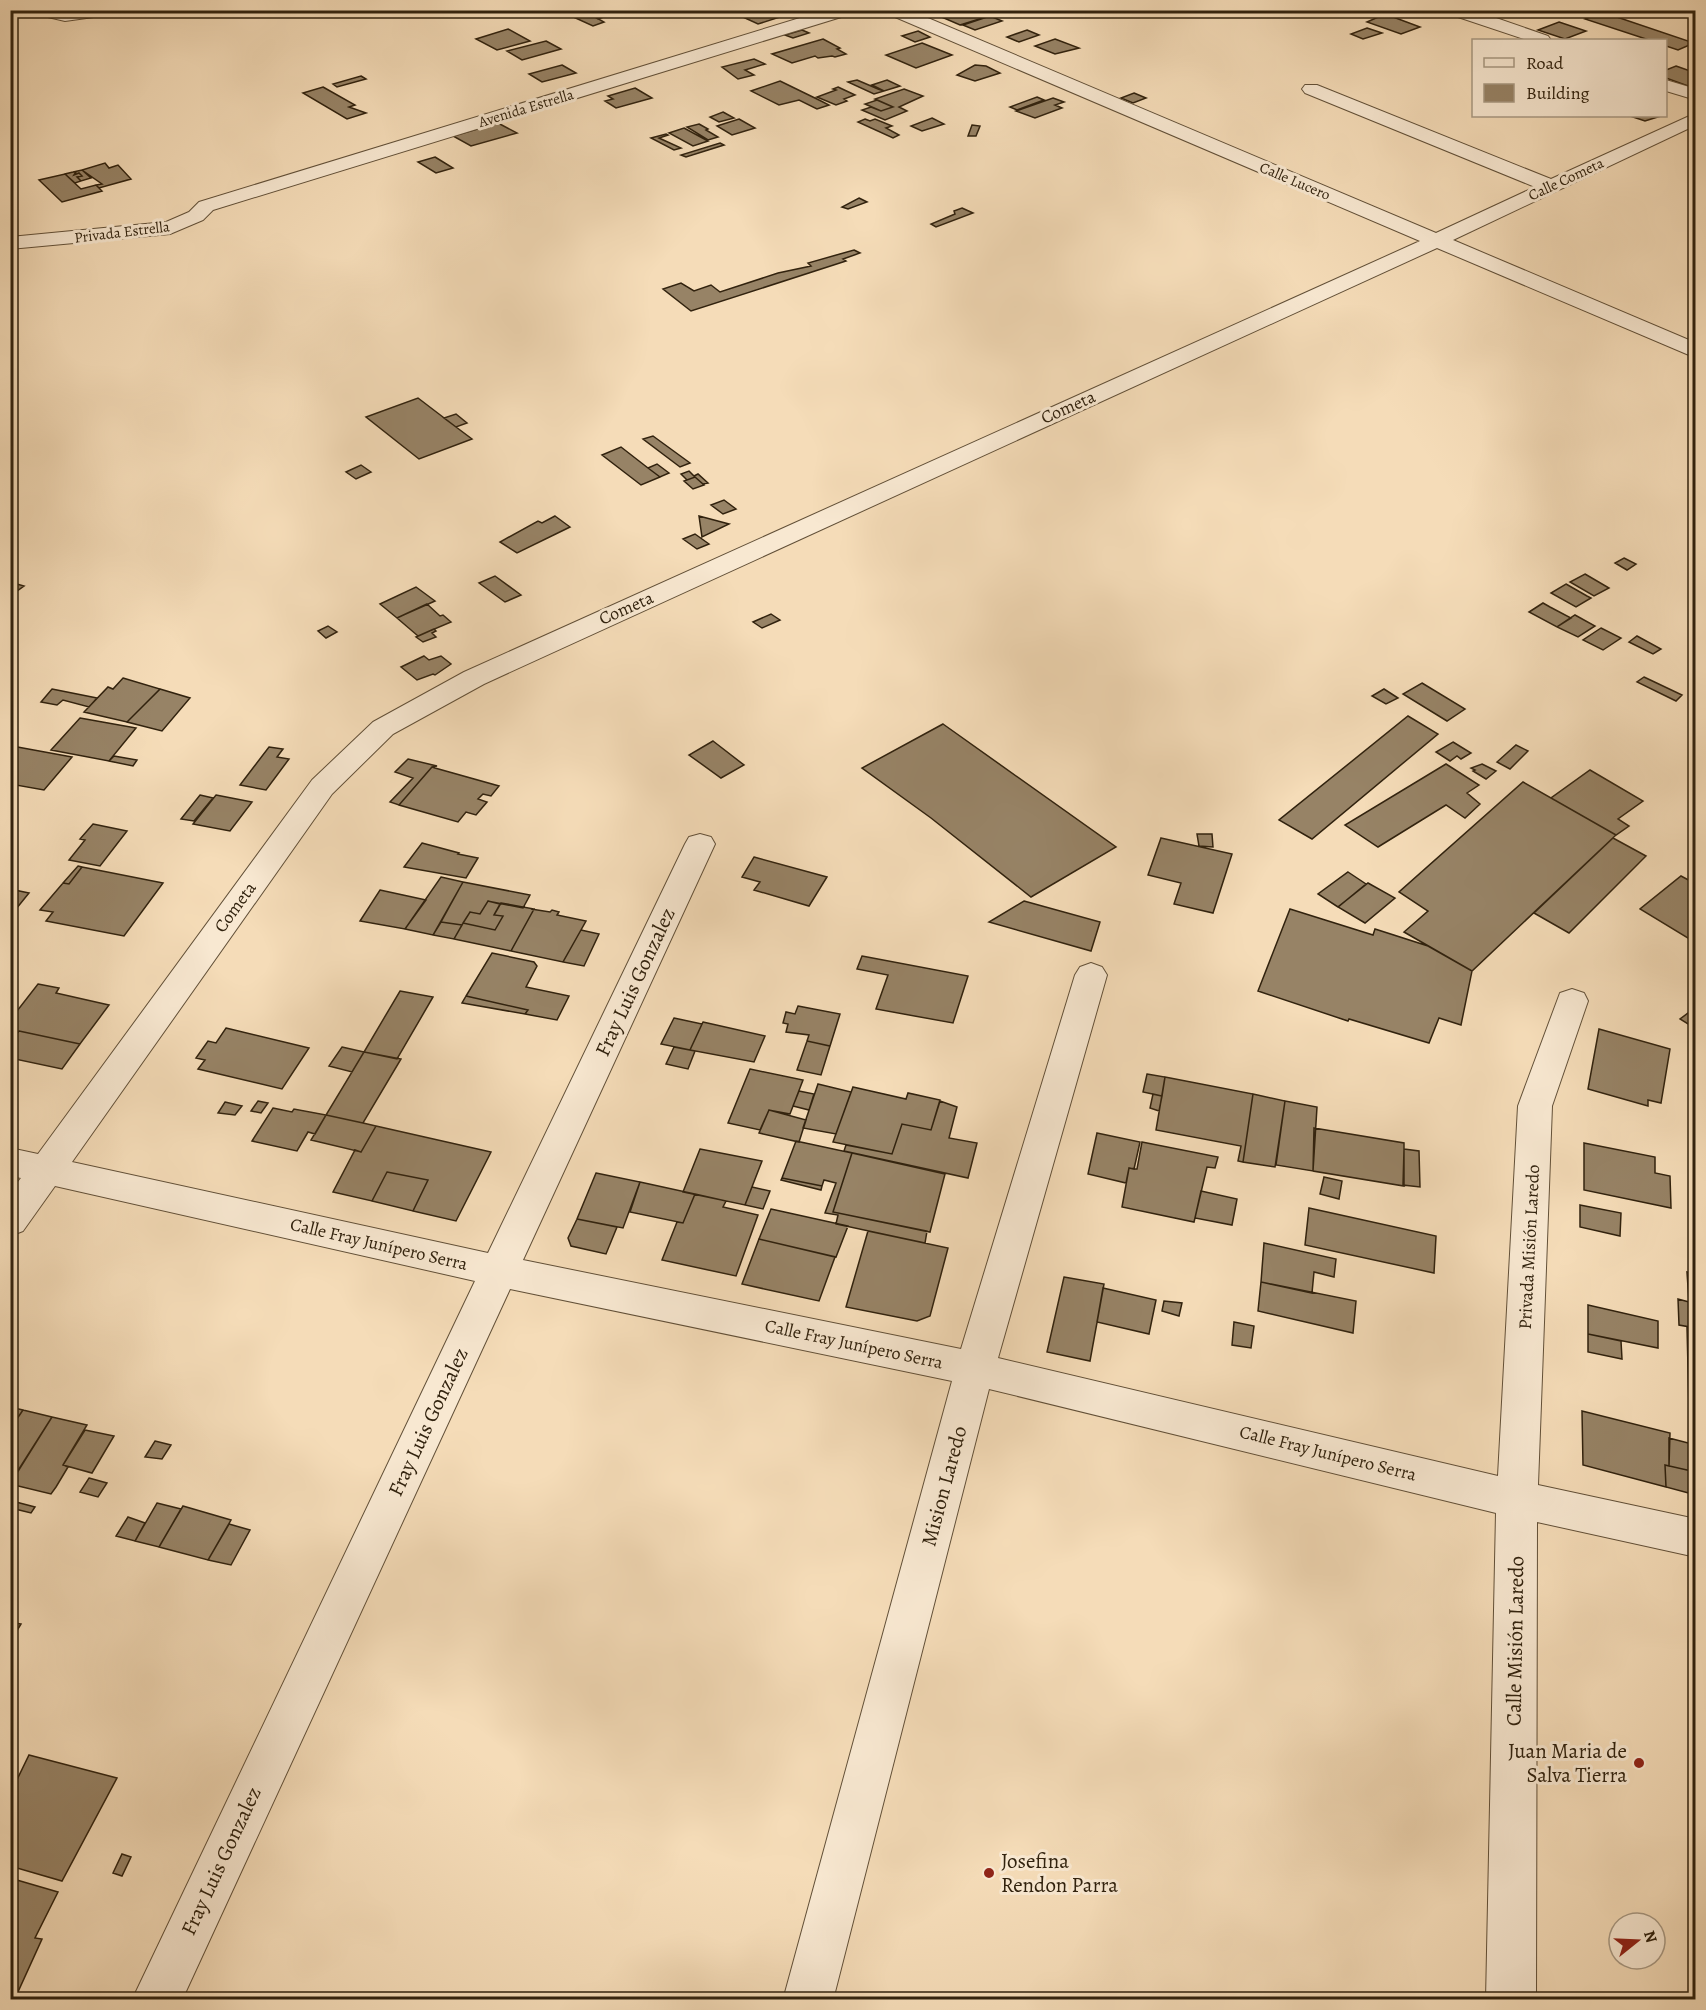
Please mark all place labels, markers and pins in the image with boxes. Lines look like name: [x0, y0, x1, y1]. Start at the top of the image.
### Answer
place label: Juan Maria de Salva Tierra: [1508, 1737, 1627, 1789]
marker: Juan Maria de Salva Tierra: [1632, 1756, 1646, 1770]
place label: Josefina Rendon Parra: [1001, 1847, 1118, 1899]
marker: Josefina Rendon Parra: [982, 1866, 996, 1880]

